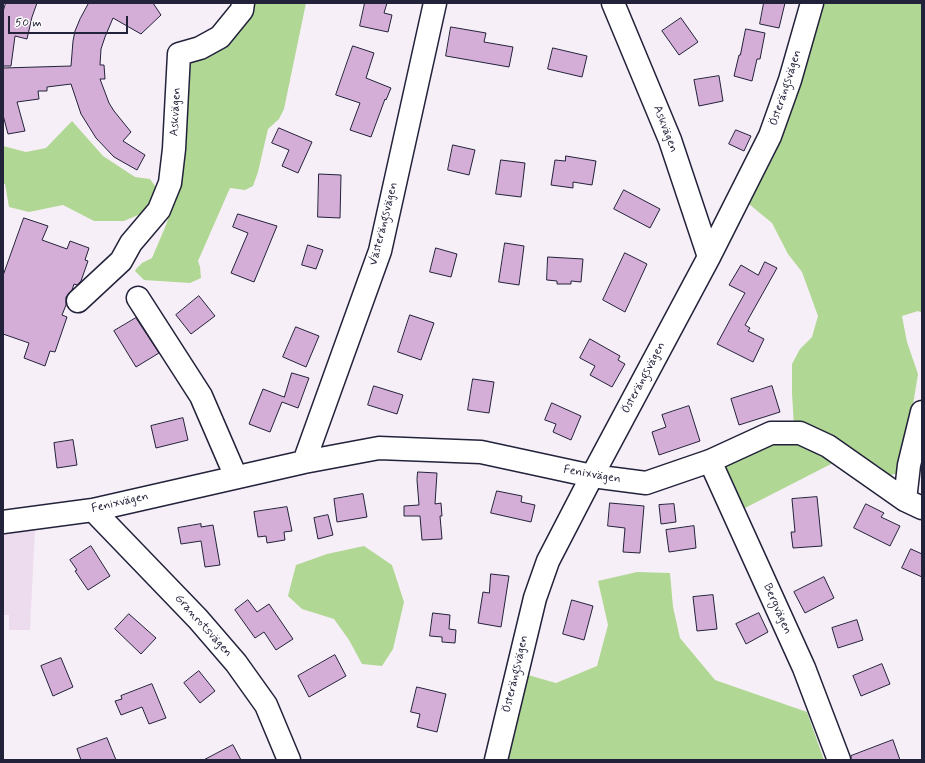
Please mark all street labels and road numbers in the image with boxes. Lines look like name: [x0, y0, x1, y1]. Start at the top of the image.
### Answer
street label: Österängsvägen: [767, 48, 805, 128]
street label: Askvägen: [168, 87, 184, 137]
street label: Askvägen: [650, 104, 680, 154]
street label: Västerängsvägen: [367, 181, 401, 267]
street label: Österängsvägen: [619, 340, 669, 416]
street label: Fenixvägen: [562, 463, 622, 487]
street label: Fenixvägen: [90, 489, 150, 517]
street label: Bergvägen: [759, 581, 795, 637]
street label: Granrotsvägen: [171, 592, 235, 660]
street label: Österängsvägen: [500, 634, 532, 714]

